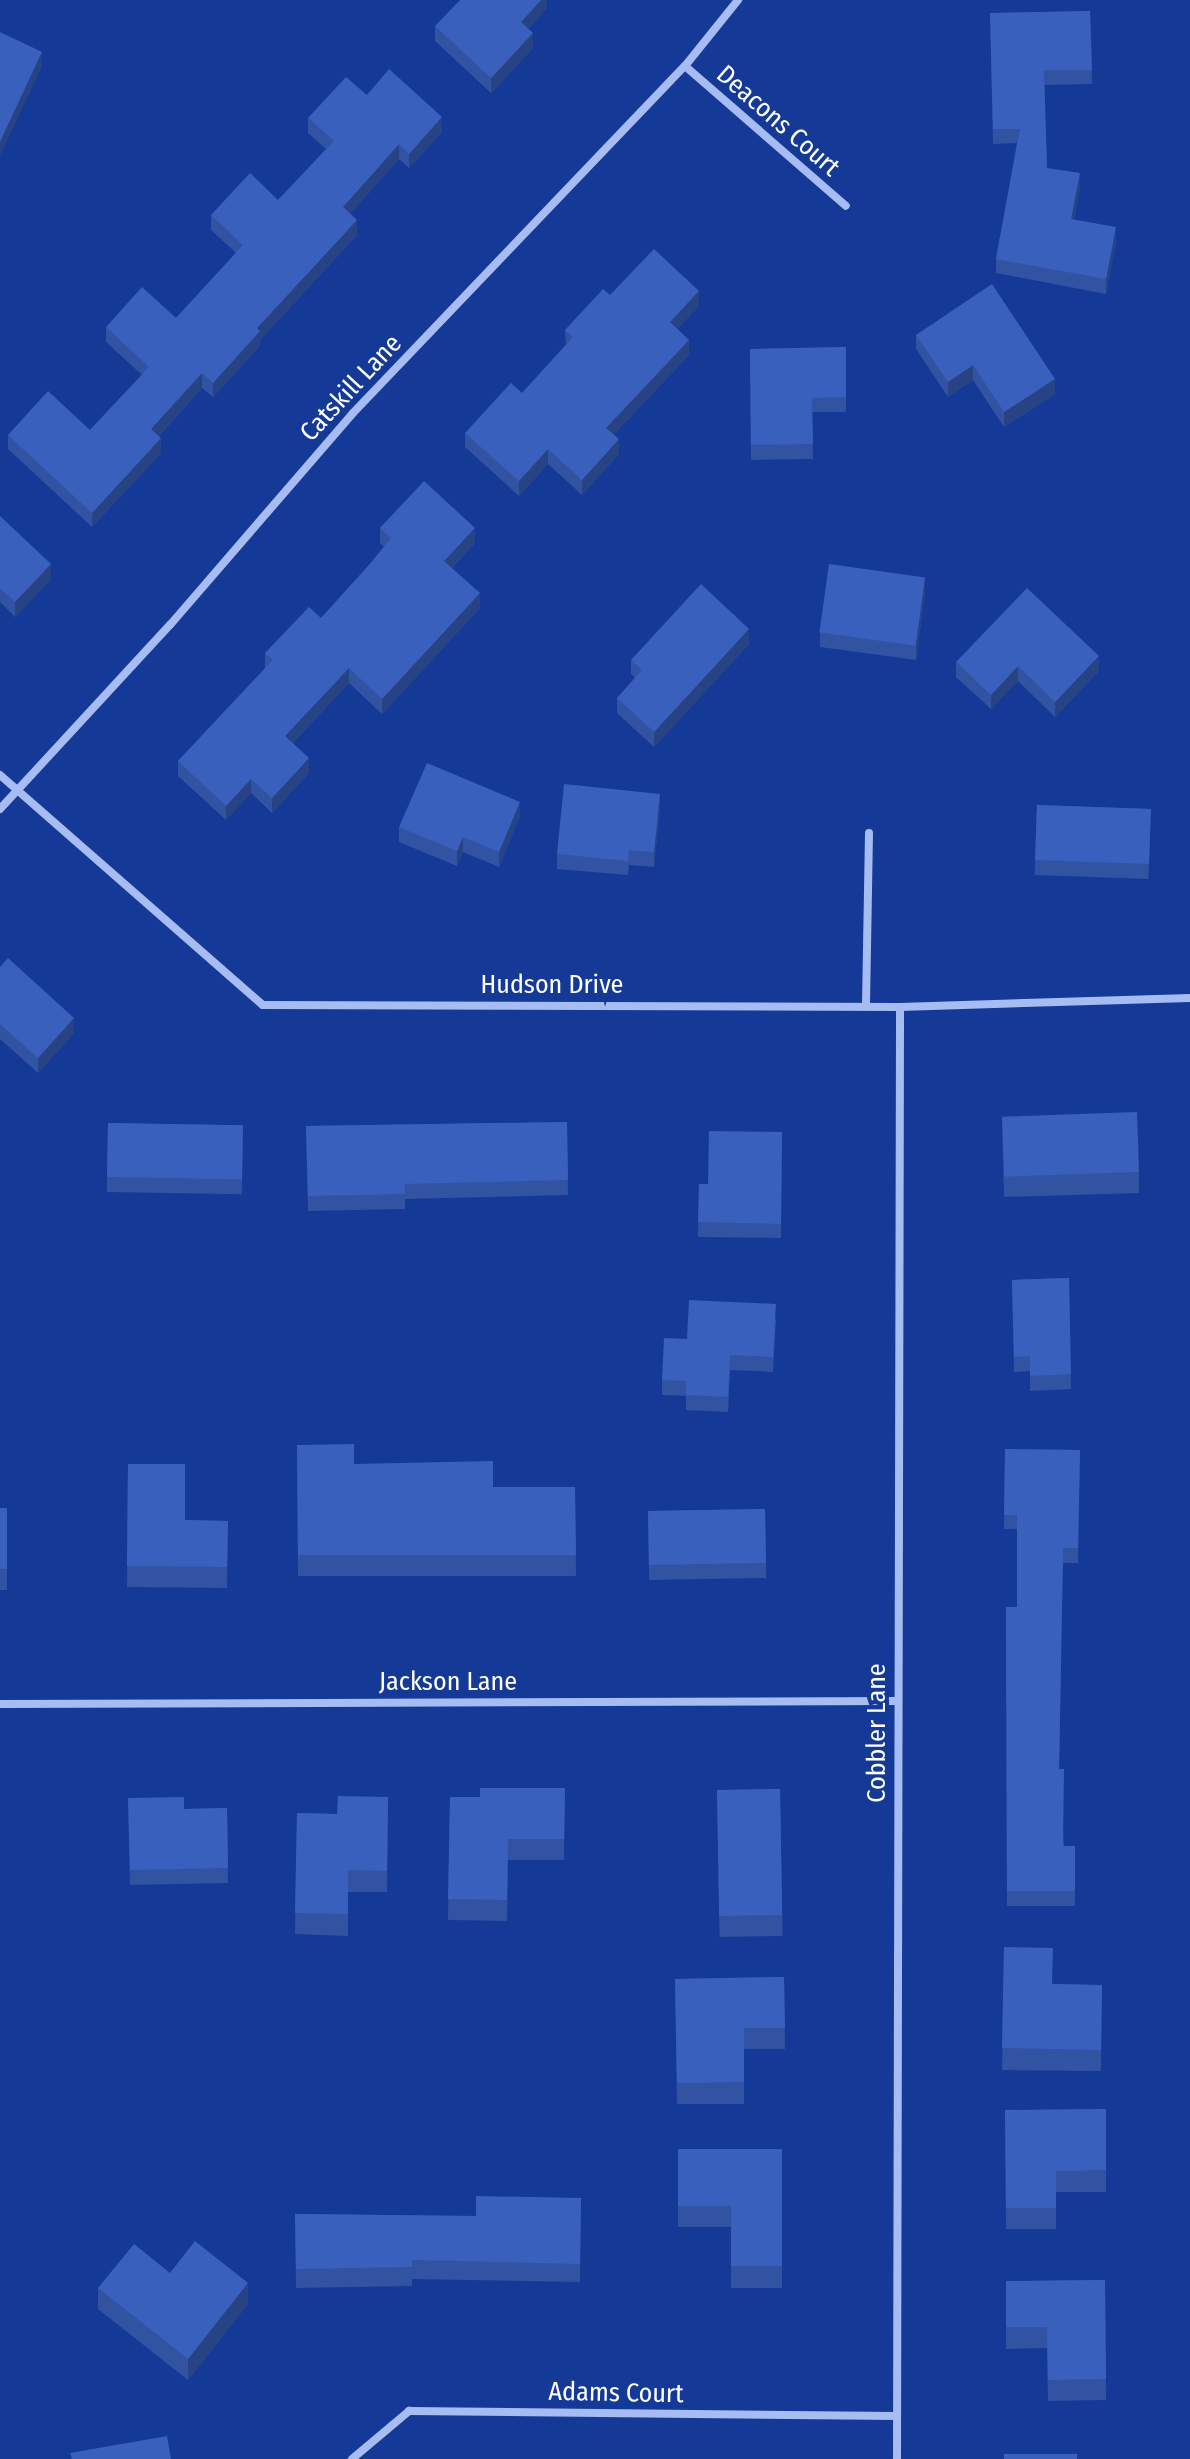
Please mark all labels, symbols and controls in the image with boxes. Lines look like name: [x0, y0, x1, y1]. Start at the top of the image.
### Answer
street label: Deacons Court: [710, 59, 846, 183]
street label: Catskill Lane: [294, 328, 408, 448]
street label: Hudson Drive: [481, 969, 623, 1001]
street label: Cobbler Lane: [861, 1663, 893, 1803]
street label: Jackson Lane: [379, 1666, 517, 1698]
street label: Adams Court: [548, 2376, 684, 2410]

